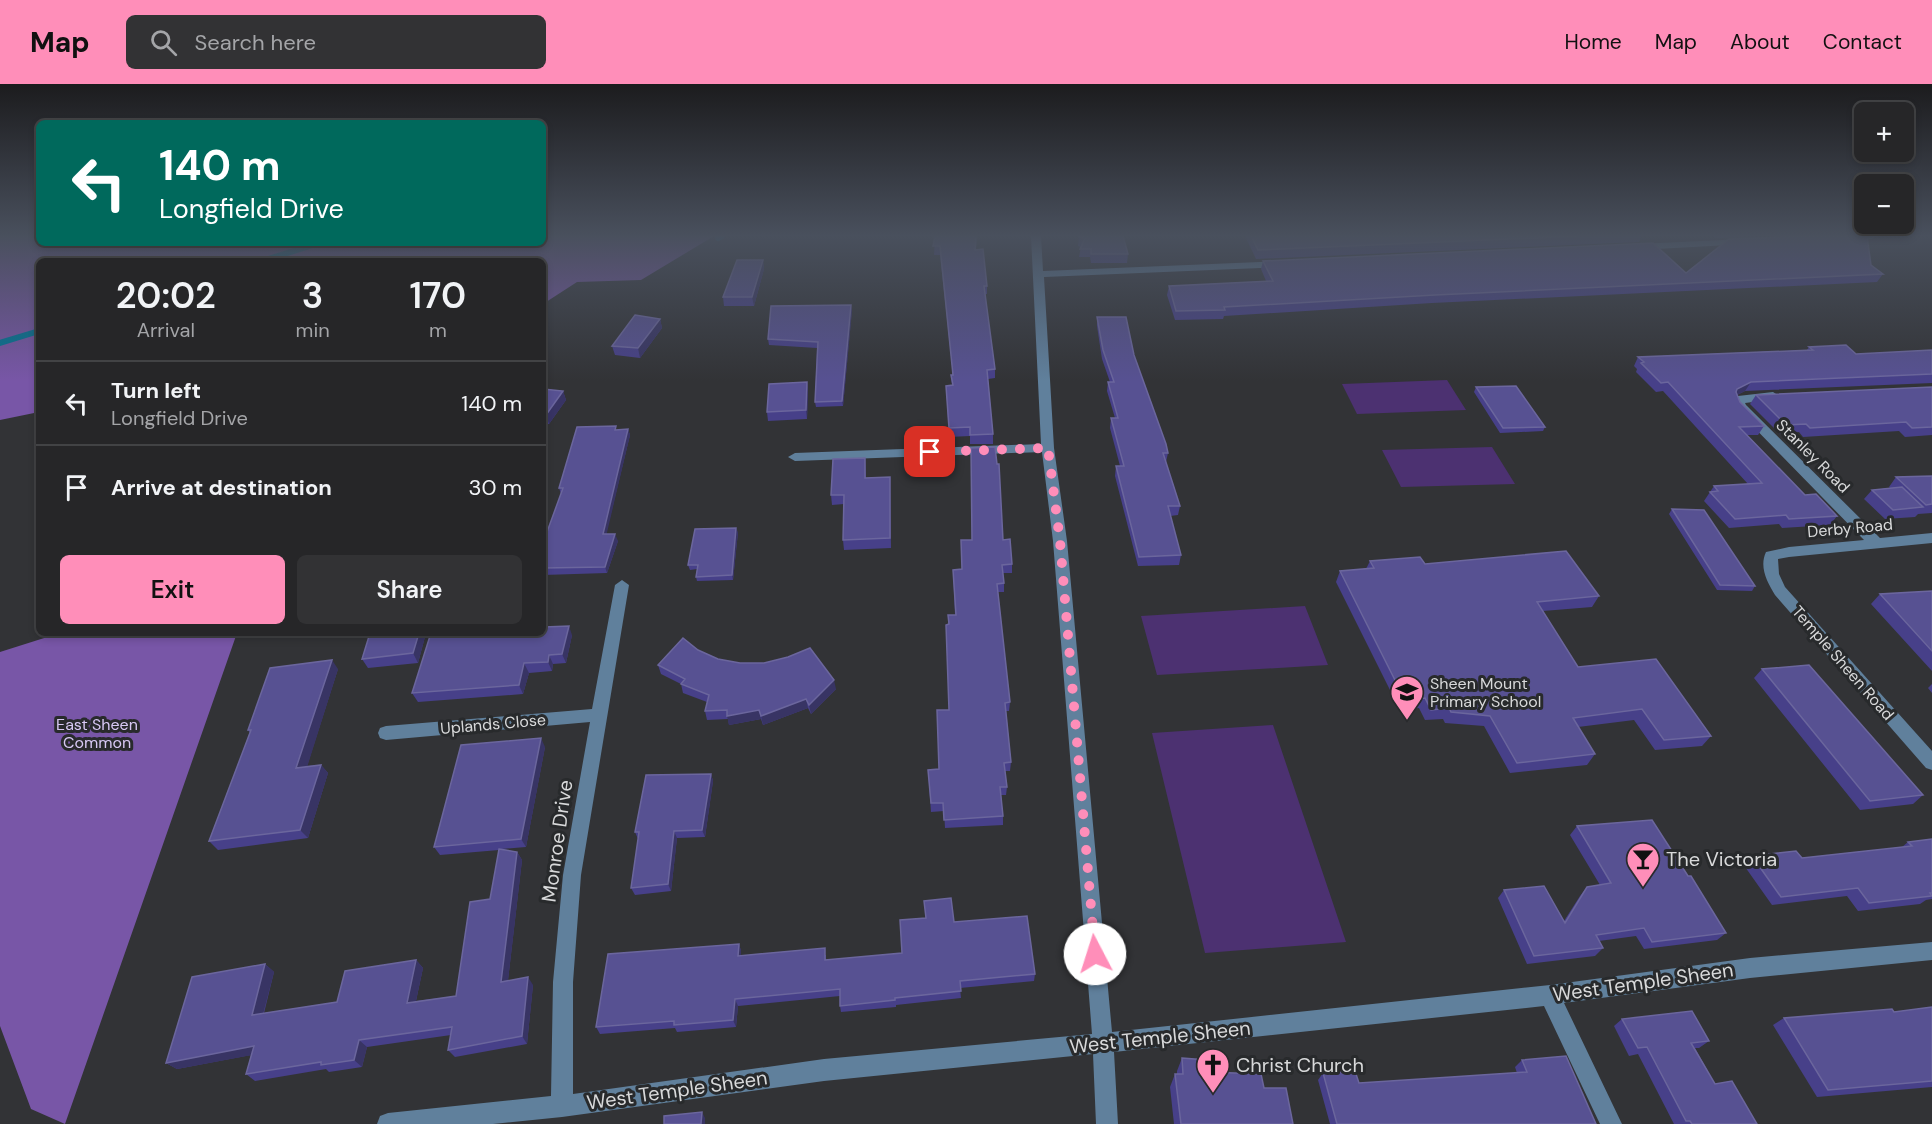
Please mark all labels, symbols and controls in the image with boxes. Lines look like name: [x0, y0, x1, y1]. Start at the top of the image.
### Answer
search box: [126, 15, 546, 69]
text: Map: [30, 24, 90, 61]
icon: search: [147, 26, 180, 59]
text: Search here: [195, 28, 316, 57]
text: Home: [1564, 28, 1622, 56]
text: Map: [1655, 28, 1697, 56]
text: About: [1730, 28, 1790, 56]
text: Contact: [1823, 28, 1902, 56]
map controls: [1854, 102, 1914, 234]
button: +: [1854, 102, 1914, 162]
text: 140 m: [159, 138, 281, 193]
icon: left: [60, 144, 138, 222]
button: −: [1854, 174, 1914, 234]
text: Longfield Drive: [159, 191, 344, 226]
text: 20:02: [116, 272, 216, 319]
text: 3: [302, 272, 323, 319]
text: 170: [409, 272, 466, 319]
text: Arrival: [137, 317, 195, 343]
text: min: [296, 317, 330, 343]
text: m: [429, 317, 447, 343]
text: Turn left: [111, 376, 201, 405]
icon: left: [60, 387, 93, 420]
text: 140 m: [461, 389, 522, 418]
text: Longfield Drive: [111, 405, 248, 431]
street label: Stanley Road: [1772, 415, 1854, 497]
pin: [904, 426, 955, 477]
icon: arrive: [913, 435, 946, 468]
icon: arrive: [60, 471, 93, 504]
text: Arrive at destination: [111, 473, 332, 502]
text: 30 m: [468, 473, 522, 502]
street label: Derby Road: [1806, 514, 1894, 542]
button: Exit: [60, 555, 285, 624]
button: Share: [297, 555, 522, 624]
street label: Temple Sheen Road: [1787, 601, 1899, 725]
place label: Sheen Mount Primary School: [1430, 673, 1541, 712]
school or university icon: Sheen Mount Primary School: [1389, 674, 1425, 721]
street label: Uplands Close: [439, 709, 547, 739]
park label: East Sheen Common: [56, 714, 138, 753]
street label: Monroe Drive: [536, 778, 578, 904]
bar icon: The Victoria: [1625, 841, 1661, 888]
place label: The Victoria: [1666, 846, 1777, 872]
position arrow: [1063, 922, 1127, 986]
street label: West Temple Sheen: [1551, 956, 1735, 1008]
street label: West Temple Sheen: [1068, 1015, 1252, 1059]
church icon: Christ Church: [1195, 1047, 1231, 1094]
place label: Christ Church: [1236, 1052, 1364, 1078]
street label: West Temple Sheen: [585, 1064, 769, 1116]

